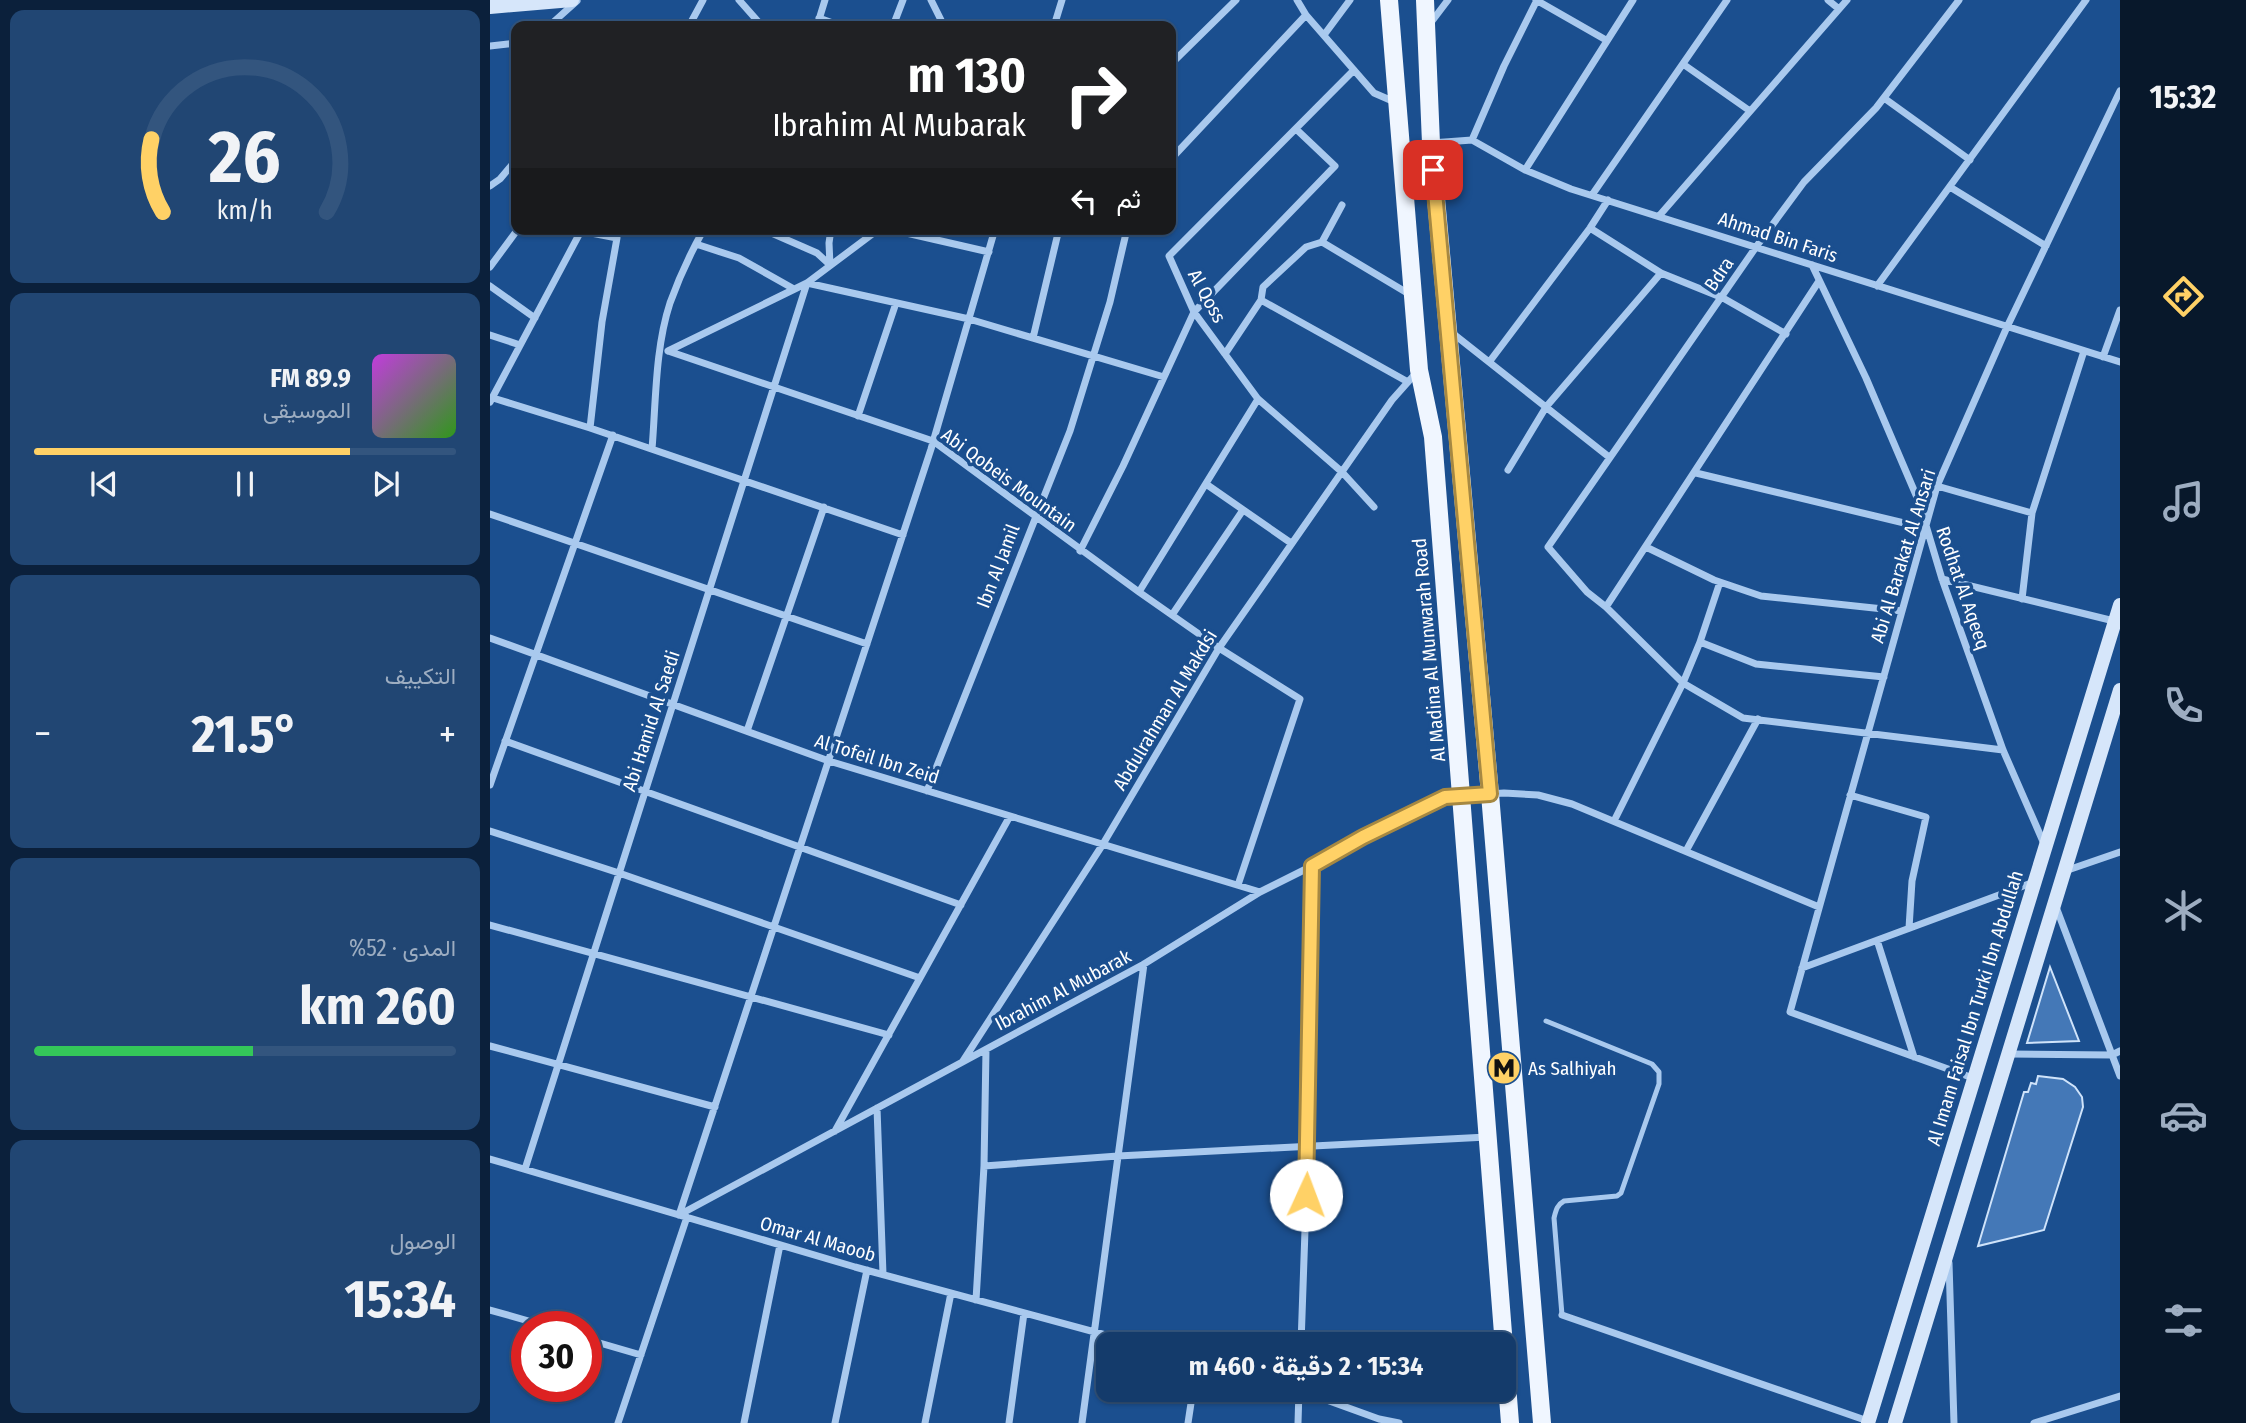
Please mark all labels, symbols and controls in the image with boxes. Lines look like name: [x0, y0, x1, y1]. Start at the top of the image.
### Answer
text: 130 m: [908, 46, 1026, 105]
icon: right: [1050, 49, 1141, 140]
text: 15:32: [2150, 78, 2216, 116]
text: Ibrahim Al Mubarak: [772, 106, 1026, 144]
text: 26: [208, 115, 281, 202]
pin: [1403, 140, 1463, 200]
icon: arrive: [1414, 151, 1452, 189]
icon: left: [1065, 182, 1103, 220]
text: ثم: [1117, 184, 1141, 215]
text: km/h: [217, 196, 273, 226]
street label: Ahmad Bin Faris: [1715, 207, 1841, 267]
street label: Bdra: [1699, 253, 1739, 295]
street label: Al Qoss: [1183, 265, 1231, 327]
icon: directions: [2159, 272, 2208, 321]
text: 89.9 FM: [270, 363, 351, 394]
text: الموسيقى: [263, 396, 351, 424]
street label: Abi Qobeis Mountain: [937, 423, 1081, 537]
icon: previous: [85, 465, 123, 503]
icon: pause: [226, 465, 264, 503]
icon: next: [367, 465, 405, 503]
street label: Abi Al Barakat Al Ansari: [1866, 466, 1940, 646]
icon: music: [2159, 477, 2208, 526]
street label: Ibn Al Jamil: [972, 521, 1024, 611]
street label: Rodhat Al Aqeeq: [1931, 523, 1995, 653]
street label: Al Madina Al Munwarah Road: [1408, 537, 1450, 763]
street label: Abdulrahman Al Makdsi: [1108, 626, 1222, 794]
street label: Abi Hamid Al Saedi: [617, 648, 685, 794]
text: التكييف: [385, 662, 456, 690]
icon: phone: [2159, 681, 2208, 730]
text: 21.5°: [191, 703, 298, 766]
text: −: [34, 711, 51, 757]
text: +: [439, 711, 456, 757]
street label: Al Tofeil Ibn Zeid: [812, 729, 942, 789]
street label: Al Imam Faisal Ibn Turki Ibn Abdullah: [1922, 868, 2028, 1148]
icon: climate: [2159, 886, 2208, 935]
text: المدى · 52%: [349, 934, 456, 962]
street label: Ibrahim Al Mubarak: [991, 944, 1135, 1036]
text: 260 km: [299, 975, 456, 1038]
metro station icon: As Salhiyah: [1485, 1049, 1523, 1087]
place label: As Salhiyah: [1528, 1057, 1616, 1080]
icon: car: [2159, 1091, 2208, 1140]
position arrow: [1269, 1158, 1343, 1232]
street label: Omar Al Maoob: [757, 1211, 879, 1267]
text: الوصول: [390, 1227, 456, 1255]
text: 15:34: [345, 1268, 456, 1331]
icon: filters: [2159, 1296, 2208, 1345]
speed limit sign: 30: [511, 1311, 602, 1402]
text: 15:34 · 2 دقيقة · 460 m: [1189, 1351, 1423, 1382]

